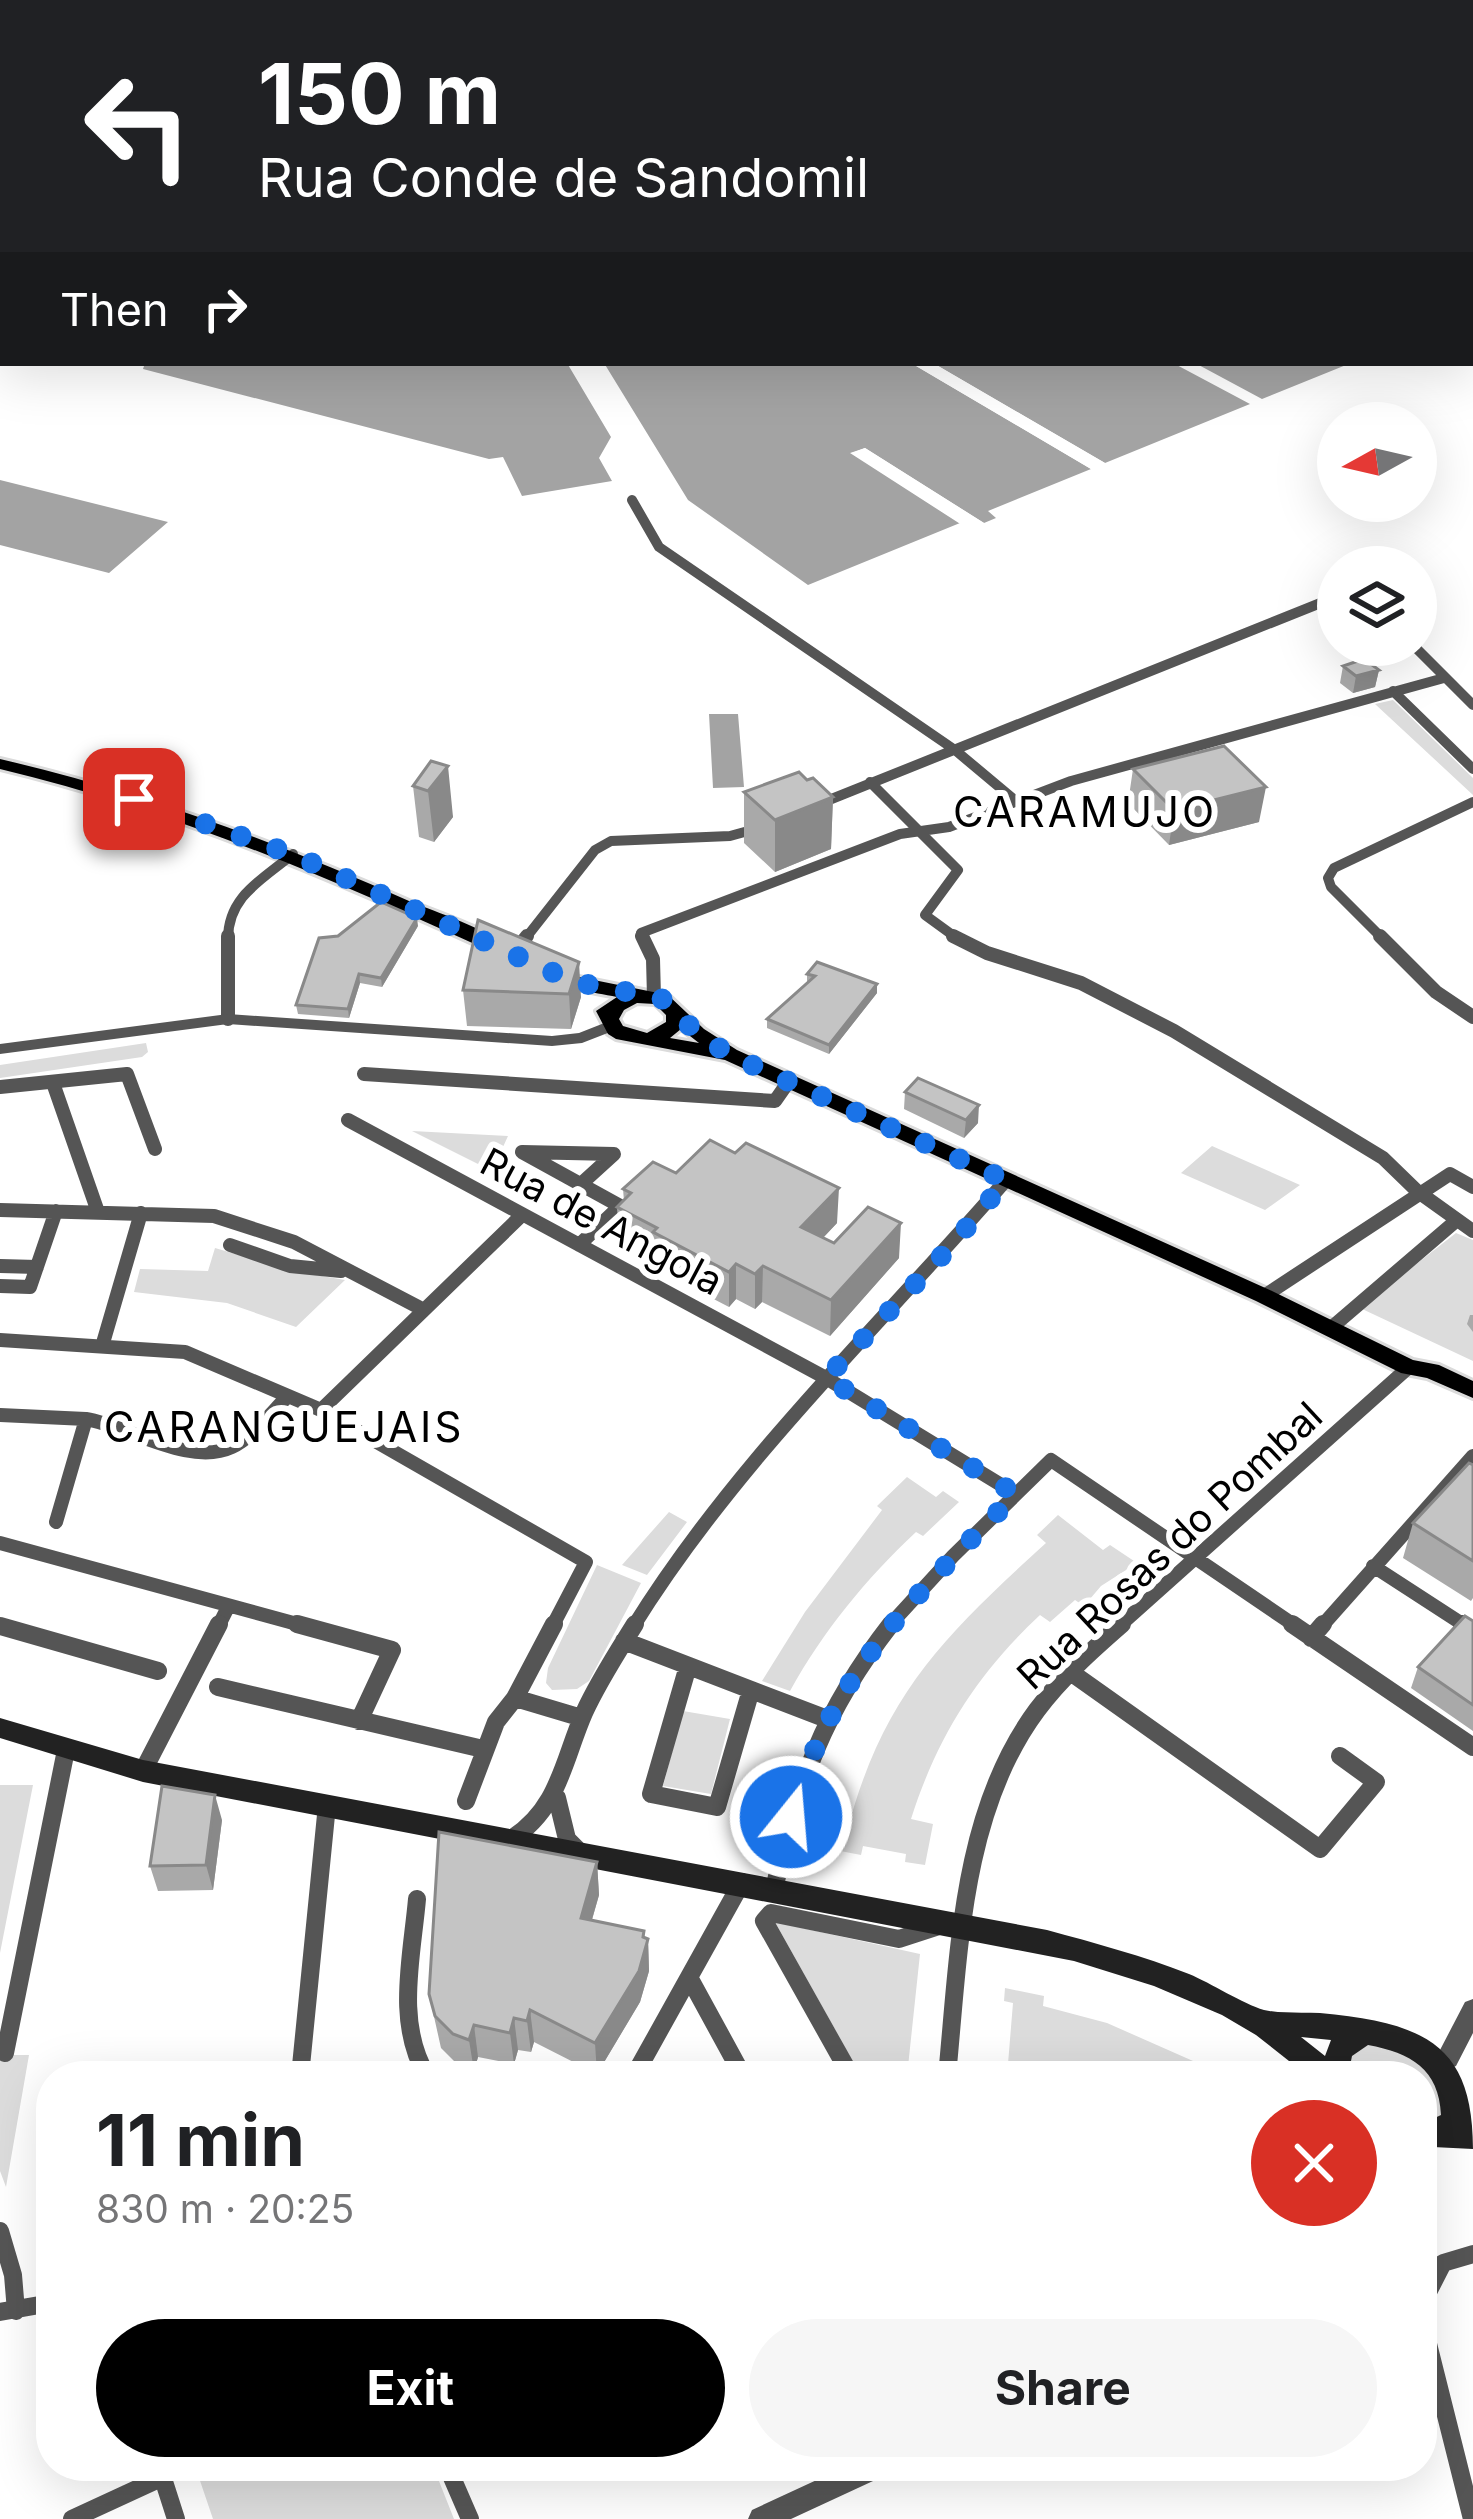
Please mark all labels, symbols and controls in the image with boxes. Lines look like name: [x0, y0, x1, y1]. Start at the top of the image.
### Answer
text: 150 m: [258, 43, 501, 144]
icon: left: [60, 48, 216, 204]
text: Rua Conde de Sandomil: [258, 145, 869, 210]
icon: right: [192, 276, 258, 342]
text: Then: [60, 282, 168, 337]
north arrow: [1317, 402, 1437, 522]
map controls: [1317, 402, 1437, 666]
button: layers: [1317, 546, 1437, 666]
pin: [83, 748, 185, 850]
icon: arrive: [101, 766, 167, 832]
district label: CARAMUJO: [953, 786, 1217, 837]
street label: Rua de Angola: [473, 1138, 731, 1304]
street label: Rua Rosas do Pombal: [1007, 1392, 1331, 1698]
district label: CARANGUEJAIS: [104, 1401, 464, 1452]
position arrow: [728, 1754, 854, 1880]
text: 11 min: [96, 2096, 305, 2183]
button: close: [1251, 2100, 1377, 2226]
text: 830 m · 20:25: [96, 2185, 354, 2232]
button: Exit: [96, 2319, 725, 2457]
button: Share: [749, 2319, 1377, 2457]

